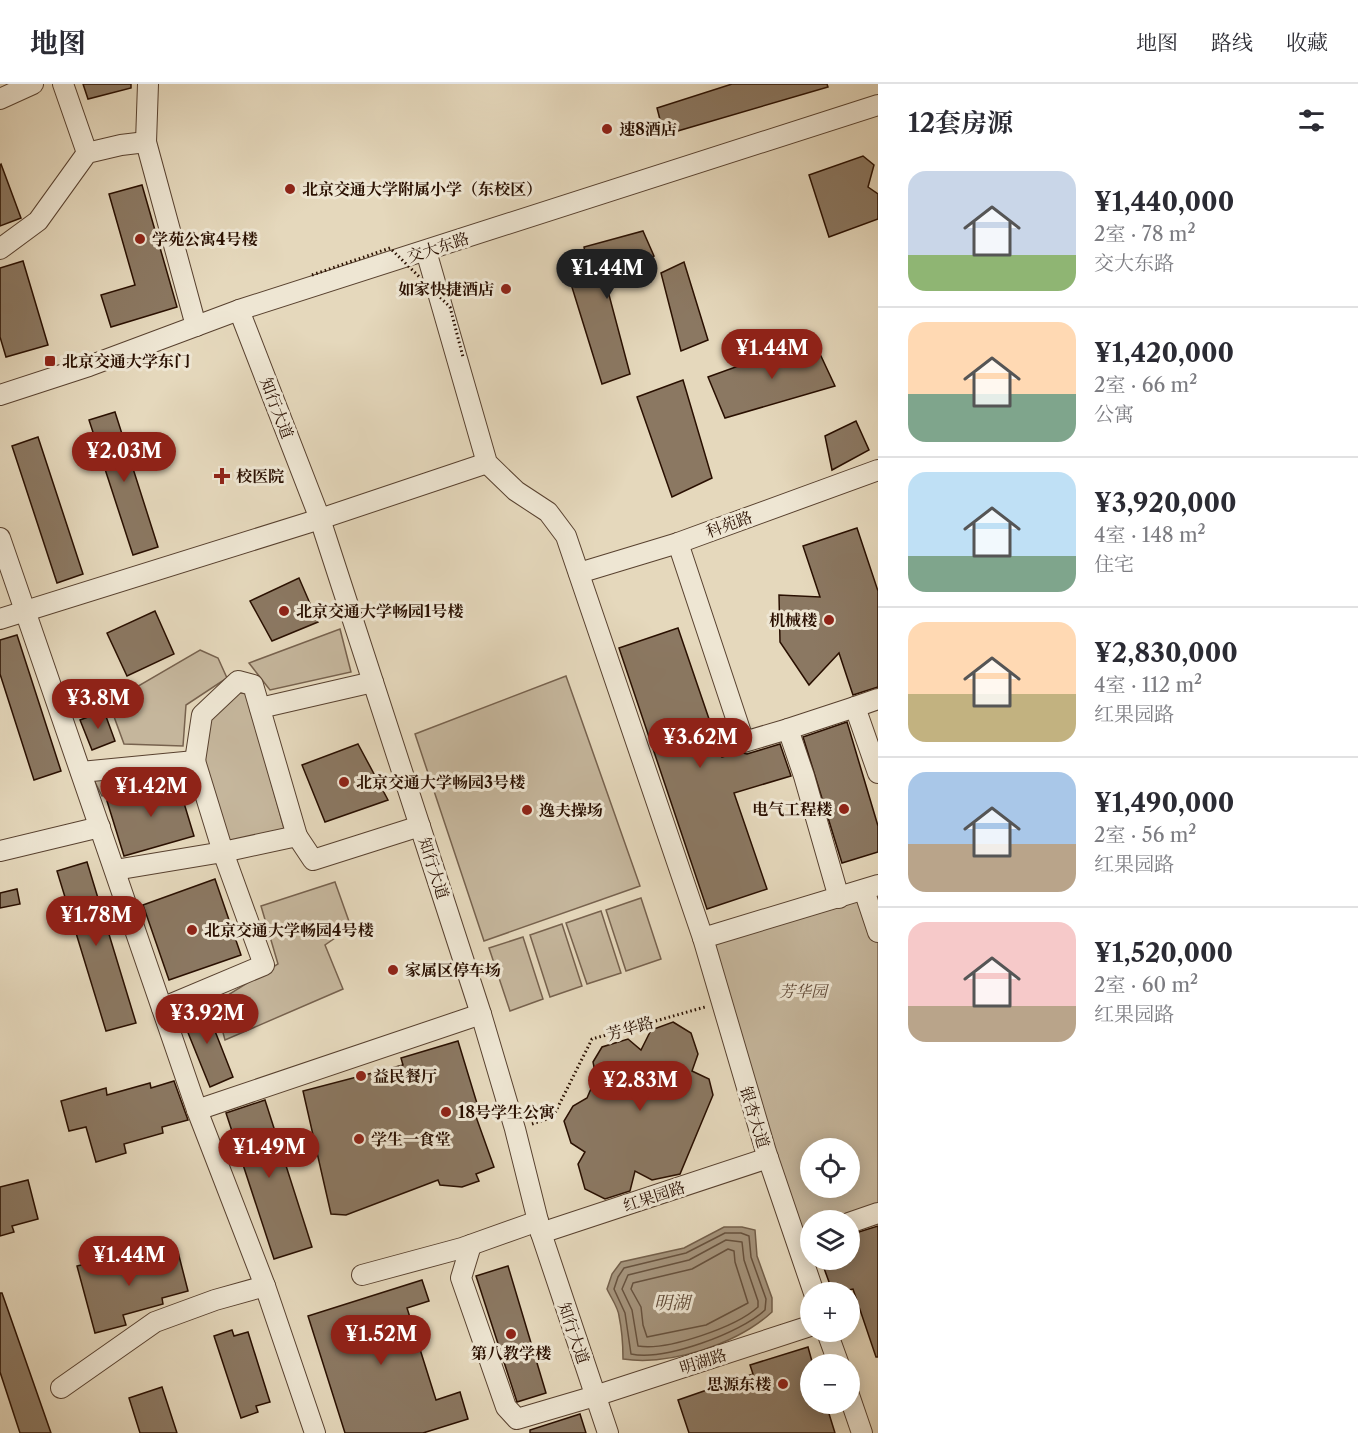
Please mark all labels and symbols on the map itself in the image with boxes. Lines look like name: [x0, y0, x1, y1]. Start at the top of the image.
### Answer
place label: 速8酒店: [619, 119, 677, 139]
marker: 速8酒店: [600, 122, 614, 136]
place label: 北京交通大学附属小学（东校区）: [302, 179, 542, 199]
marker: 北京交通大学附属小学（东校区）: [283, 182, 297, 196]
street label: 交大东路: [404, 228, 472, 266]
place label: 学苑公寓4号楼: [152, 229, 257, 249]
marker: 学苑公寓4号楼: [133, 232, 147, 246]
pin: ¥1.44M: [558, 249, 656, 300]
place label: 如家快捷酒店: [398, 279, 494, 299]
marker: 如家快捷酒店: [499, 282, 513, 296]
pin: ¥1.44M: [723, 329, 821, 380]
place label: 北京交通大学东门: [62, 351, 190, 371]
marker: 北京交通大学东门: [43, 354, 57, 368]
street label: 知行大道: [256, 375, 298, 441]
pin: ¥2.03M: [75, 432, 173, 483]
place label: 校医院: [236, 466, 284, 486]
marker: 校医院: [213, 467, 231, 485]
street label: 科苑路: [703, 506, 755, 542]
place label: 北京交通大学畅园1号楼: [296, 601, 463, 621]
marker: 北京交通大学畅园1号楼: [277, 604, 291, 618]
place label: 机械楼: [769, 610, 817, 630]
marker: 机械楼: [822, 613, 836, 627]
pin: ¥3.8M: [56, 679, 140, 730]
pin: ¥3.62M: [651, 718, 749, 769]
pin: ¥1.42M: [102, 767, 200, 818]
place label: 北京交通大学畅园3号楼: [356, 772, 525, 792]
marker: 北京交通大学畅园3号楼: [337, 775, 351, 789]
place label: 电气工程楼: [752, 799, 832, 819]
place label: 逸夫操场: [539, 800, 603, 820]
marker: 电气工程楼: [837, 802, 851, 816]
marker: 逸夫操场: [520, 803, 534, 817]
street label: 知行大道: [415, 834, 453, 902]
pin: ¥1.78M: [47, 896, 145, 947]
place label: 北京交通大学畅园4号楼: [204, 920, 373, 940]
marker: 北京交通大学畅园4号楼: [185, 923, 199, 937]
place label: 家属区停车场: [405, 960, 501, 980]
marker: 家属区停车场: [386, 963, 400, 977]
park label: 芳华园: [779, 981, 830, 1001]
pin: ¥3.92M: [158, 994, 256, 1045]
street label: 芳华路: [604, 1012, 656, 1044]
pin: ¥2.83M: [591, 1061, 689, 1112]
place label: 益民餐厅: [373, 1066, 437, 1086]
marker: 益民餐厅: [354, 1069, 368, 1083]
street label: 银杏大道: [736, 1083, 774, 1151]
place label: 18号学生公寓: [458, 1102, 555, 1122]
marker: 18号学生公寓: [439, 1105, 453, 1119]
pin: ¥1.49M: [220, 1128, 318, 1179]
place label: 学生一食堂: [371, 1129, 451, 1149]
marker: 学生一食堂: [352, 1132, 366, 1146]
street label: 红果园路: [620, 1177, 688, 1215]
pin: ¥1.44M: [80, 1236, 178, 1287]
water label: 明湖: [654, 1292, 693, 1314]
street label: 知行大道: [554, 1299, 594, 1367]
pin: ¥1.52M: [332, 1315, 430, 1366]
marker: 第八教学楼: [504, 1327, 518, 1341]
place label: 第八教学楼: [471, 1343, 551, 1363]
street label: 明湖路: [677, 1344, 729, 1378]
place label: 思源东楼: [707, 1374, 771, 1394]
marker: 思源东楼: [776, 1377, 790, 1391]

